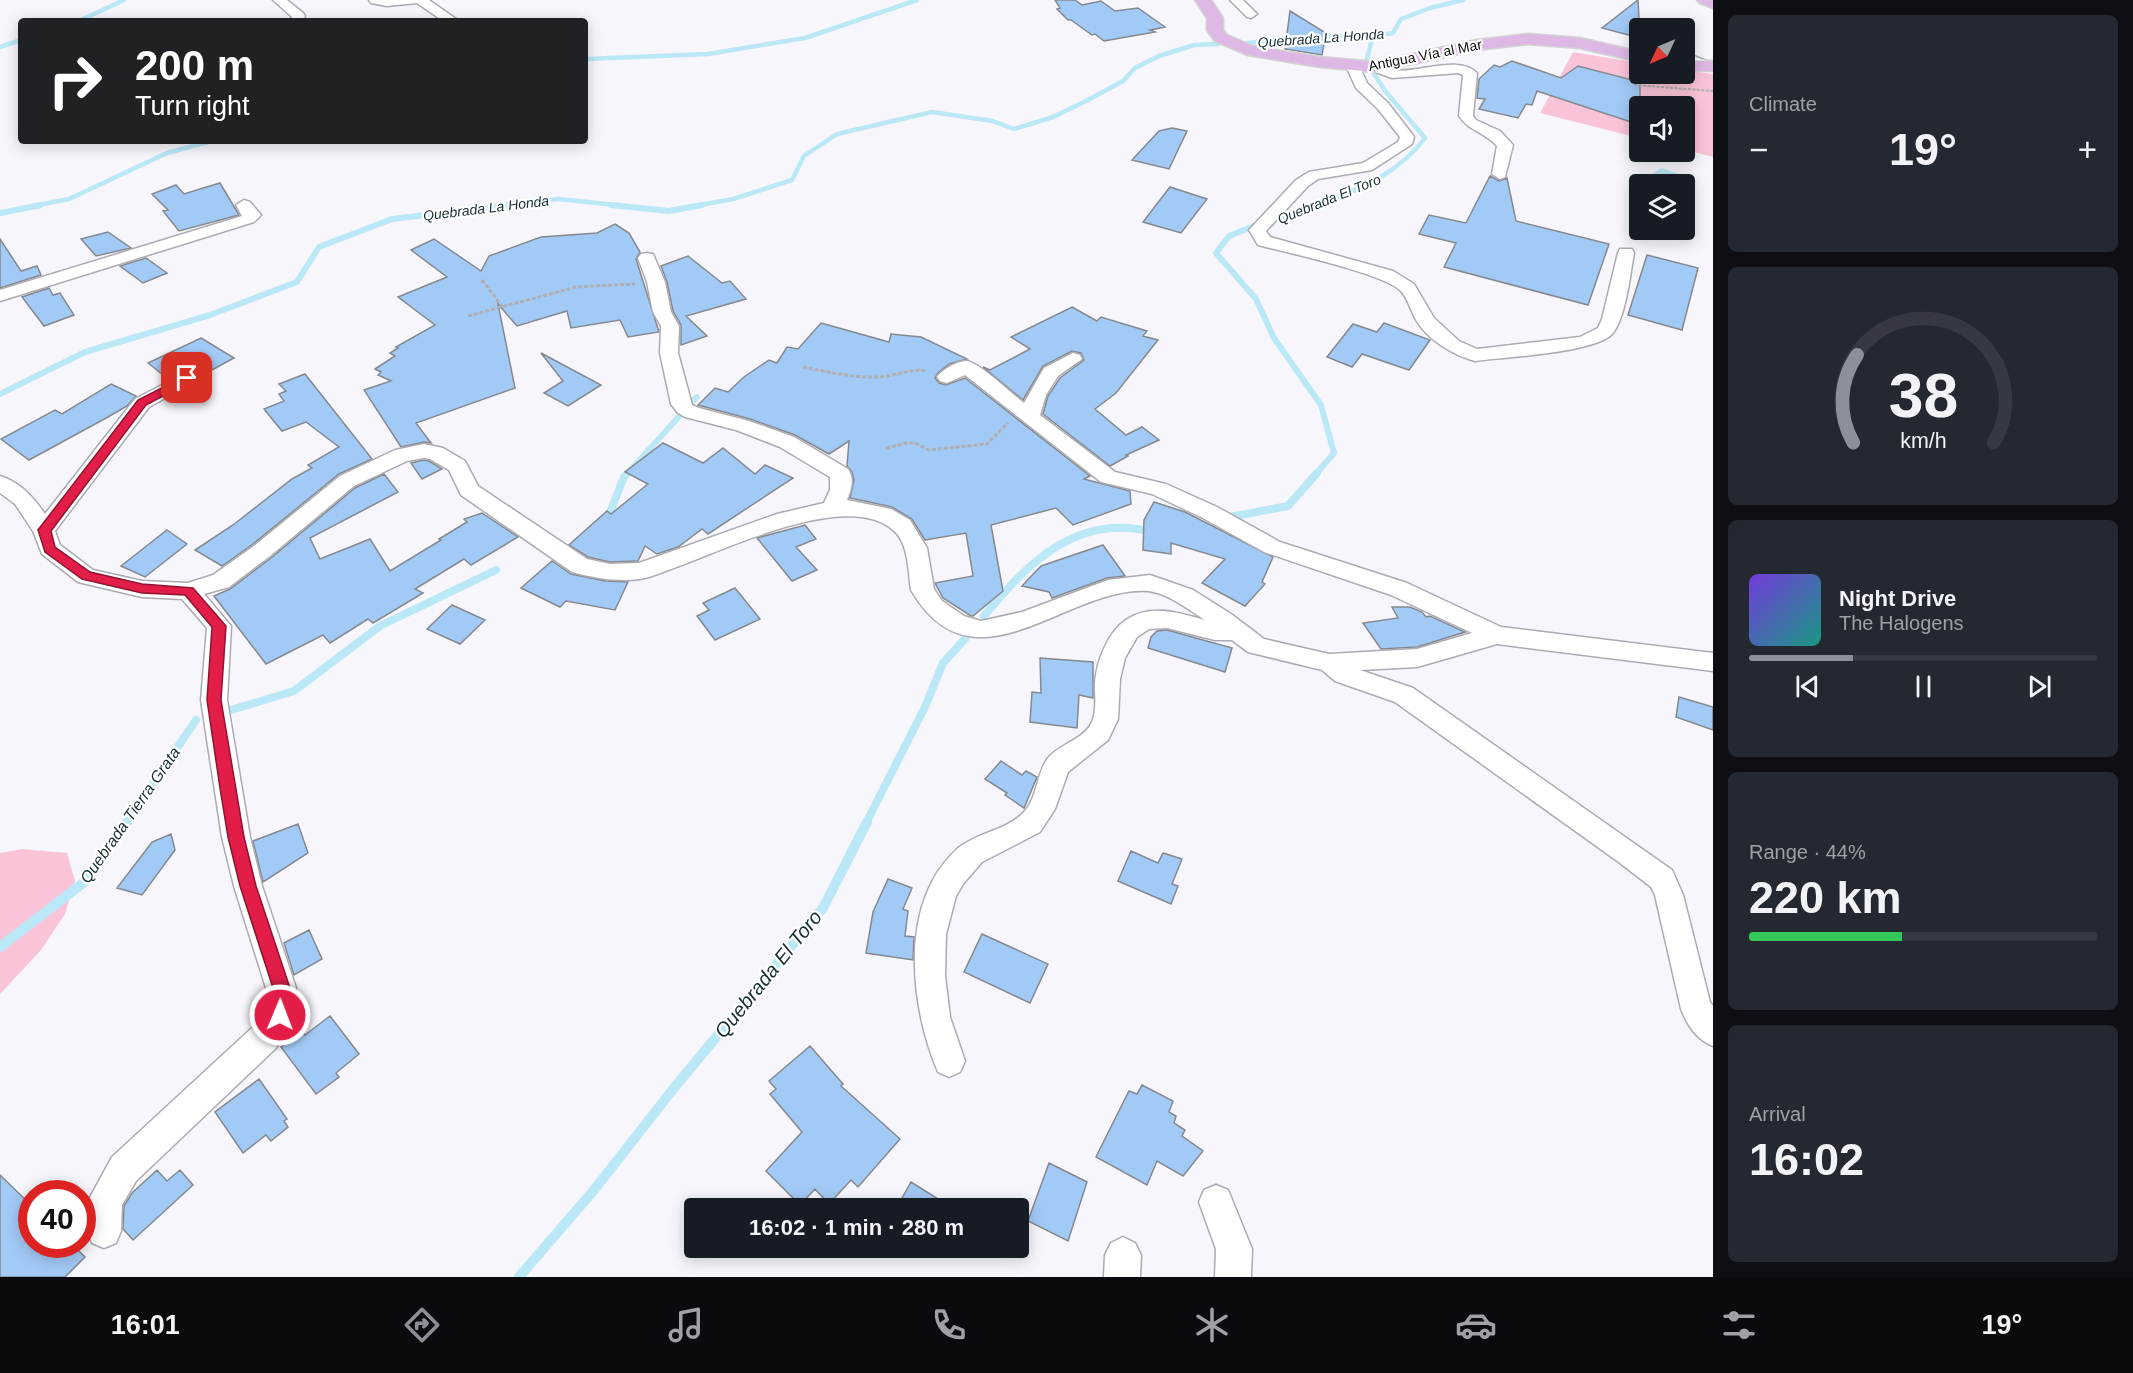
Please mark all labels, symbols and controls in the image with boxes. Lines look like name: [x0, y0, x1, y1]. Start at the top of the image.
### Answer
north arrow: [1629, 18, 1695, 84]
map controls: [1629, 18, 1695, 240]
water label: Quebrada La Honda: [1257, 26, 1385, 50]
street label: Antigua Vía al Mar: [1367, 36, 1483, 74]
icon: right: [36, 42, 114, 120]
text: 200 m: [135, 42, 254, 89]
text: Turn right: [135, 91, 250, 121]
text: Climate: [1749, 93, 1817, 115]
button: sound: [1629, 96, 1695, 162]
text: 19°: [1889, 124, 1957, 175]
text: −: [1749, 131, 1768, 168]
text: +: [2078, 131, 2097, 168]
water label: Quebrada El Toro: [1275, 171, 1383, 227]
button: layers: [1629, 174, 1695, 240]
water label: Quebrada La Honda: [422, 192, 550, 224]
pin: [161, 352, 212, 403]
icon: arrive: [170, 361, 203, 394]
text: 38: [1888, 361, 1958, 430]
text: km/h: [1900, 430, 1946, 454]
text: Night Drive: [1839, 586, 1956, 611]
text: The Halogens: [1839, 612, 1964, 634]
icon: previous: [1791, 670, 1824, 703]
icon: pause: [1907, 670, 1940, 703]
icon: next: [2023, 670, 2056, 703]
water label: Quebrada Tierra Grata: [77, 744, 183, 886]
text: Range · 44%: [1749, 841, 1866, 863]
text: 220 km: [1749, 872, 1902, 923]
water label: Quebrada El Toro: [710, 906, 826, 1042]
position arrow: [248, 983, 312, 1047]
text: Arrival: [1749, 1103, 1806, 1125]
text: 16:02: [1749, 1134, 1864, 1185]
speed limit sign: 40: [18, 1180, 96, 1258]
text: 16:02 · 1 min · 280 m: [749, 1215, 964, 1240]
icon: directions: [401, 1304, 443, 1346]
icon: music: [665, 1304, 707, 1346]
icon: phone: [928, 1304, 970, 1346]
icon: climate: [1191, 1304, 1233, 1346]
icon: car: [1455, 1304, 1497, 1346]
icon: filters: [1718, 1304, 1760, 1346]
text: 16:01: [111, 1310, 180, 1340]
text: 19°: [1981, 1310, 2022, 1340]

